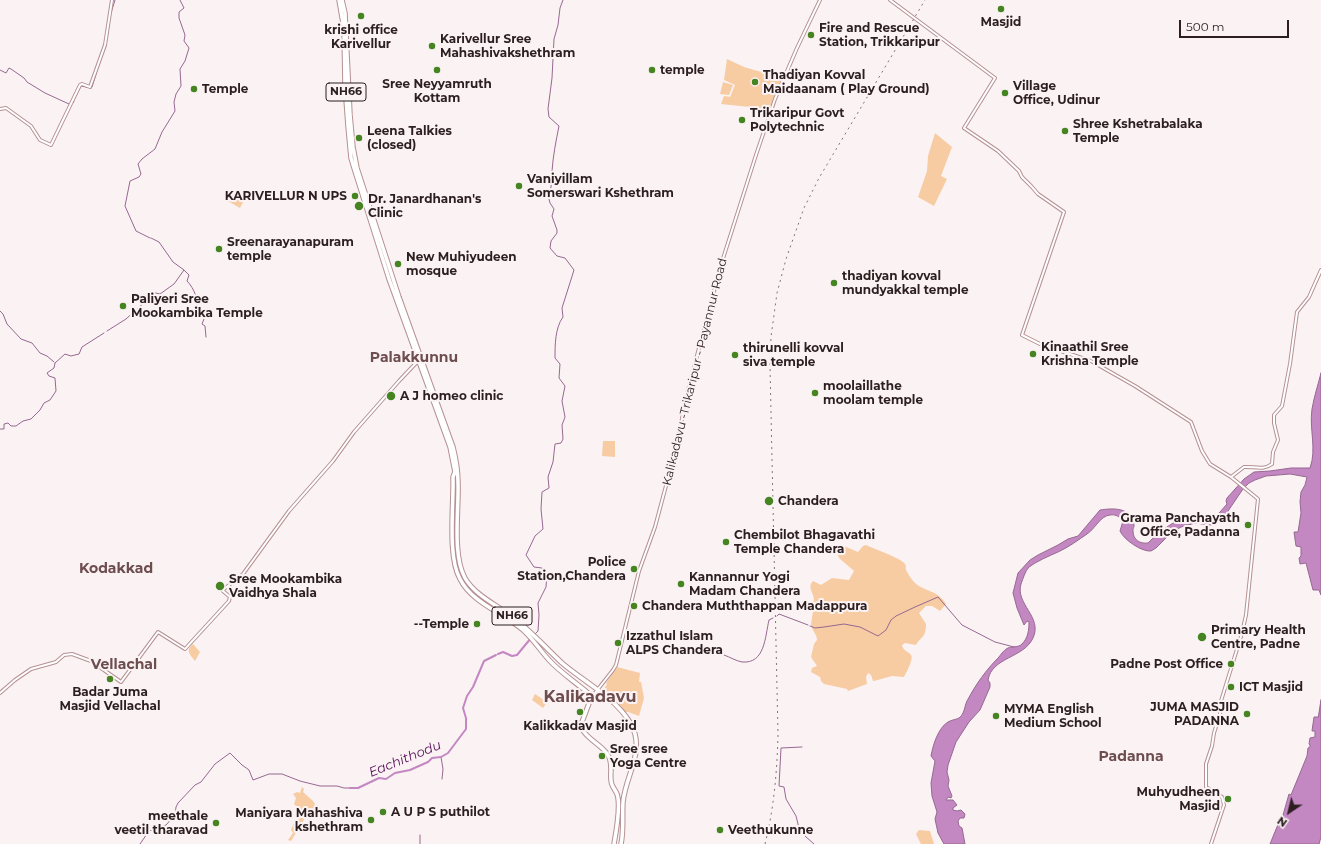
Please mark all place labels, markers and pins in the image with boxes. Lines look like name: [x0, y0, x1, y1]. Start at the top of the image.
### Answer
marker: Masjid: [996, 4, 1006, 14]
marker: krishi office Karivellur: [356, 11, 366, 21]
place label: Masjid: [981, 15, 1021, 29]
place label: Fire and Rescue Station, Trikkaripur: [819, 21, 940, 49]
place label: krishi office Karivellur: [324, 23, 398, 51]
marker: Fire and Rescue Station, Trikkaripur: [806, 30, 816, 40]
place label: Karivellur Sree Mahashivakshethram: [440, 32, 575, 60]
marker: Karivellur Sree Mahashivakshethram: [427, 41, 437, 51]
place label: temple: [660, 63, 705, 77]
marker: Sree Neyyamruth Kottam: [432, 65, 442, 75]
marker: temple: [647, 65, 657, 75]
place label: Thadiyan Kovval Maidaanam ( Play Ground): [763, 68, 930, 96]
place label: Sree Neyyamruth Kottam: [382, 77, 492, 105]
marker: Thadiyan Kovval Maidaanam ( Play Ground): [750, 77, 760, 87]
place label: Village Office, Udinur: [1013, 79, 1100, 107]
place label: Temple: [202, 82, 248, 96]
marker: Temple: [189, 84, 199, 94]
marker: Village Office, Udinur: [1000, 88, 1010, 98]
place label: Trikaripur Govt Polytechnic: [750, 106, 844, 134]
marker: Trikaripur Govt Polytechnic: [737, 115, 747, 125]
place label: Shree Kshetrabalaka Temple: [1073, 117, 1203, 145]
place label: Leena Talkies (closed): [367, 124, 452, 152]
marker: Shree Kshetrabalaka Temple: [1060, 126, 1070, 136]
marker: Leena Talkies (closed): [354, 133, 364, 143]
place label: Vaniyillam Somerswari Kshethram: [527, 172, 674, 200]
marker: Vaniyillam Somerswari Kshethram: [514, 181, 524, 191]
place label: KARIVELLUR N UPS: [225, 189, 347, 203]
marker: KARIVELLUR N UPS: [350, 191, 360, 201]
place label: Dr. Janardhanan's Clinic: [368, 192, 481, 220]
marker: Dr. Janardhanan's Clinic: [353, 200, 365, 212]
place label: Sreenarayanapuram temple: [227, 235, 354, 263]
marker: Sreenarayanapuram temple: [214, 244, 224, 254]
place label: New Muhiyudeen mosque: [406, 250, 517, 278]
marker: New Muhiyudeen mosque: [393, 259, 403, 269]
place label: thadiyan kovval mundyakkal temple: [842, 269, 968, 297]
marker: thadiyan kovval mundyakkal temple: [829, 278, 839, 288]
place label: Paliyeri Sree Mookambika Temple: [131, 292, 263, 320]
marker: Paliyeri Sree Mookambika Temple: [118, 301, 128, 311]
place label: Kinaathil Sree Krishna Temple: [1041, 340, 1139, 368]
place label: thirunelli kovval siva temple: [743, 341, 844, 369]
marker: Kinaathil Sree Krishna Temple: [1028, 349, 1038, 359]
marker: thirunelli kovval siva temple: [730, 350, 740, 360]
place label: moolaillathe moolam temple: [823, 379, 923, 407]
marker: moolaillathe moolam temple: [810, 388, 820, 398]
place label: A J homeo clinic: [400, 389, 503, 403]
marker: A J homeo clinic: [385, 390, 397, 402]
place label: Chandera: [778, 494, 839, 508]
marker: Chandera: [763, 495, 775, 507]
place label: Grama Panchayath Office, Padanna: [1120, 511, 1240, 539]
marker: Grama Panchayath Office, Padanna: [1243, 520, 1253, 530]
place label: Chembilot Bhagavathi Temple Chandera: [734, 528, 875, 556]
marker: Chembilot Bhagavathi Temple Chandera: [721, 537, 731, 547]
place label: Police Station,Chandera: [517, 555, 626, 583]
marker: Police Station,Chandera: [629, 564, 639, 574]
place label: Kannannur Yogi Madam Chandera: [689, 570, 800, 598]
place label: Sree Mookambika Vaidhya Shala: [229, 572, 342, 600]
marker: Kannannur Yogi Madam Chandera: [676, 579, 686, 589]
marker: Sree Mookambika Vaidhya Shala: [214, 580, 226, 592]
place label: Chandera Muththappan Madappura: [642, 599, 867, 613]
marker: Chandera Muththappan Madappura: [629, 601, 639, 611]
place label: --Temple: [414, 617, 469, 631]
marker: --Temple: [472, 619, 482, 629]
place label: Primary Health Centre, Padne: [1211, 623, 1306, 651]
place label: Izzathul Islam ALPS Chandera: [626, 629, 723, 657]
marker: Primary Health Centre, Padne: [1196, 631, 1208, 643]
marker: Izzathul Islam ALPS Chandera: [613, 638, 623, 648]
place label: Padne Post Office: [1110, 657, 1223, 671]
marker: Padne Post Office: [1226, 659, 1236, 669]
marker: Badar Juma Masjid Vellachal: [105, 674, 115, 684]
place label: ICT Masjid: [1239, 680, 1303, 694]
marker: ICT Masjid: [1226, 682, 1236, 692]
place label: Badar Juma Masjid Vellachal: [59, 685, 161, 713]
place label: JUMA MASJID PADANNA: [1150, 700, 1239, 728]
place label: MYMA English Medium School: [1004, 702, 1102, 730]
marker: Kalikkadav Masjid: [575, 707, 585, 717]
marker: JUMA MASJID PADANNA: [1242, 709, 1252, 719]
marker: MYMA English Medium School: [991, 711, 1001, 721]
place label: Kalikkadav Masjid: [523, 719, 637, 733]
place label: Sree sree Yoga Centre: [610, 742, 687, 770]
marker: Sree sree Yoga Centre: [597, 751, 607, 761]
place label: Muhyudheen Masjid: [1137, 785, 1220, 813]
marker: Muhyudheen Masjid: [1223, 794, 1233, 804]
place label: A U P S puthilot: [391, 805, 490, 819]
place label: Maniyara Mahashiva kshethram: [235, 806, 363, 834]
marker: A U P S puthilot: [378, 807, 388, 817]
place label: meethale veetil tharavad: [114, 809, 208, 837]
marker: Maniyara Mahashiva kshethram: [366, 815, 376, 825]
marker: meethale veetil tharavad: [211, 818, 221, 828]
place label: Veethukunne: [728, 823, 813, 837]
marker: Veethukunne: [715, 825, 725, 835]

